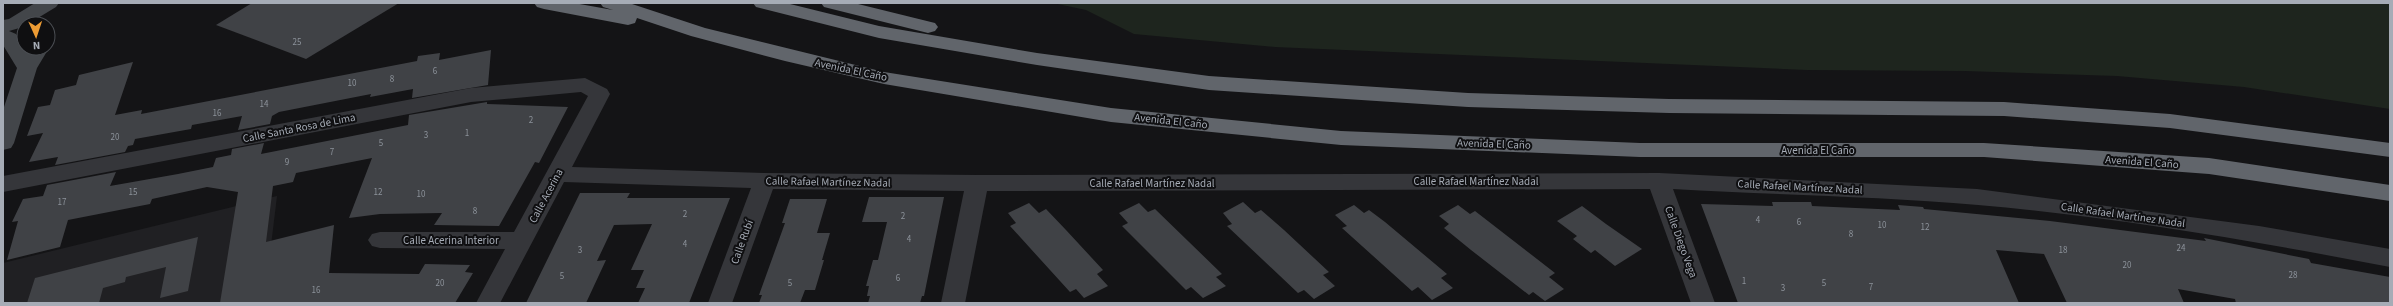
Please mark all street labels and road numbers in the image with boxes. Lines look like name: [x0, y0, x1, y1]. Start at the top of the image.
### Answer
street label: Avenida El Caño: [813, 55, 889, 85]
street label: Calle Santa Rosa de Lima: [241, 110, 357, 146]
street label: Avenida El Caño: [1134, 110, 1208, 132]
street label: Avenida El Caño: [1457, 135, 1531, 153]
street label: Avenida El Caño: [1781, 143, 1855, 158]
street label: Avenida El Caño: [2105, 152, 2179, 172]
street label: Calle Acerina: [525, 166, 567, 226]
street label: Calle Rafael Martínez Nadal: [765, 173, 891, 191]
street label: Calle Rafael Martínez Nadal: [1413, 174, 1539, 189]
street label: Calle Rafael Martínez Nadal: [1089, 176, 1215, 191]
street label: Calle Rafael Martínez Nadal: [1737, 176, 1863, 198]
street label: Calle Rafael Martínez Nadal: [2060, 199, 2186, 231]
street label: Calle Diego Vega: [1661, 204, 1701, 280]
street label: Calle Rubí: [727, 217, 757, 266]
street label: Calle Acerina Interior: [403, 233, 499, 248]

